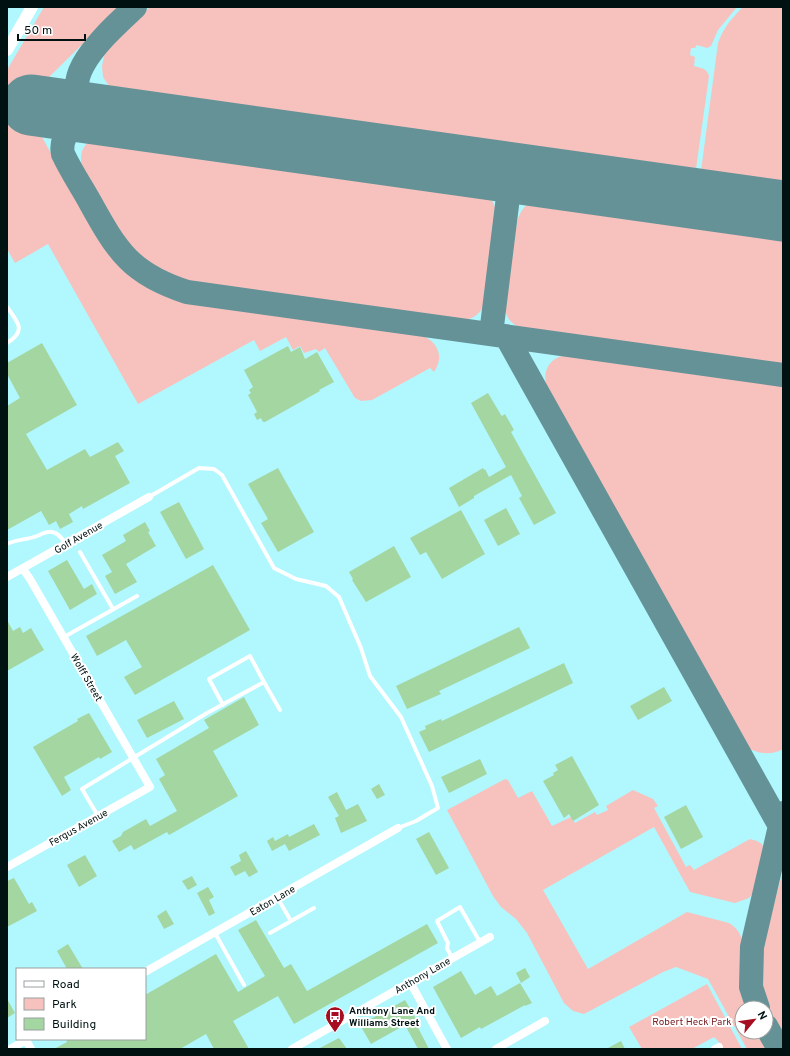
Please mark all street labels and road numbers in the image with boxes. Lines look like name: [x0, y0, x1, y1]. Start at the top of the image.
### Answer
street label: Golf Avenue: [52, 519, 105, 557]
street label: Wolff Street: [67, 652, 105, 704]
street label: Fergus Avenue: [47, 807, 110, 850]
street label: Eaton Lane: [248, 883, 298, 920]
street label: Anthony Lane: [392, 955, 453, 998]

